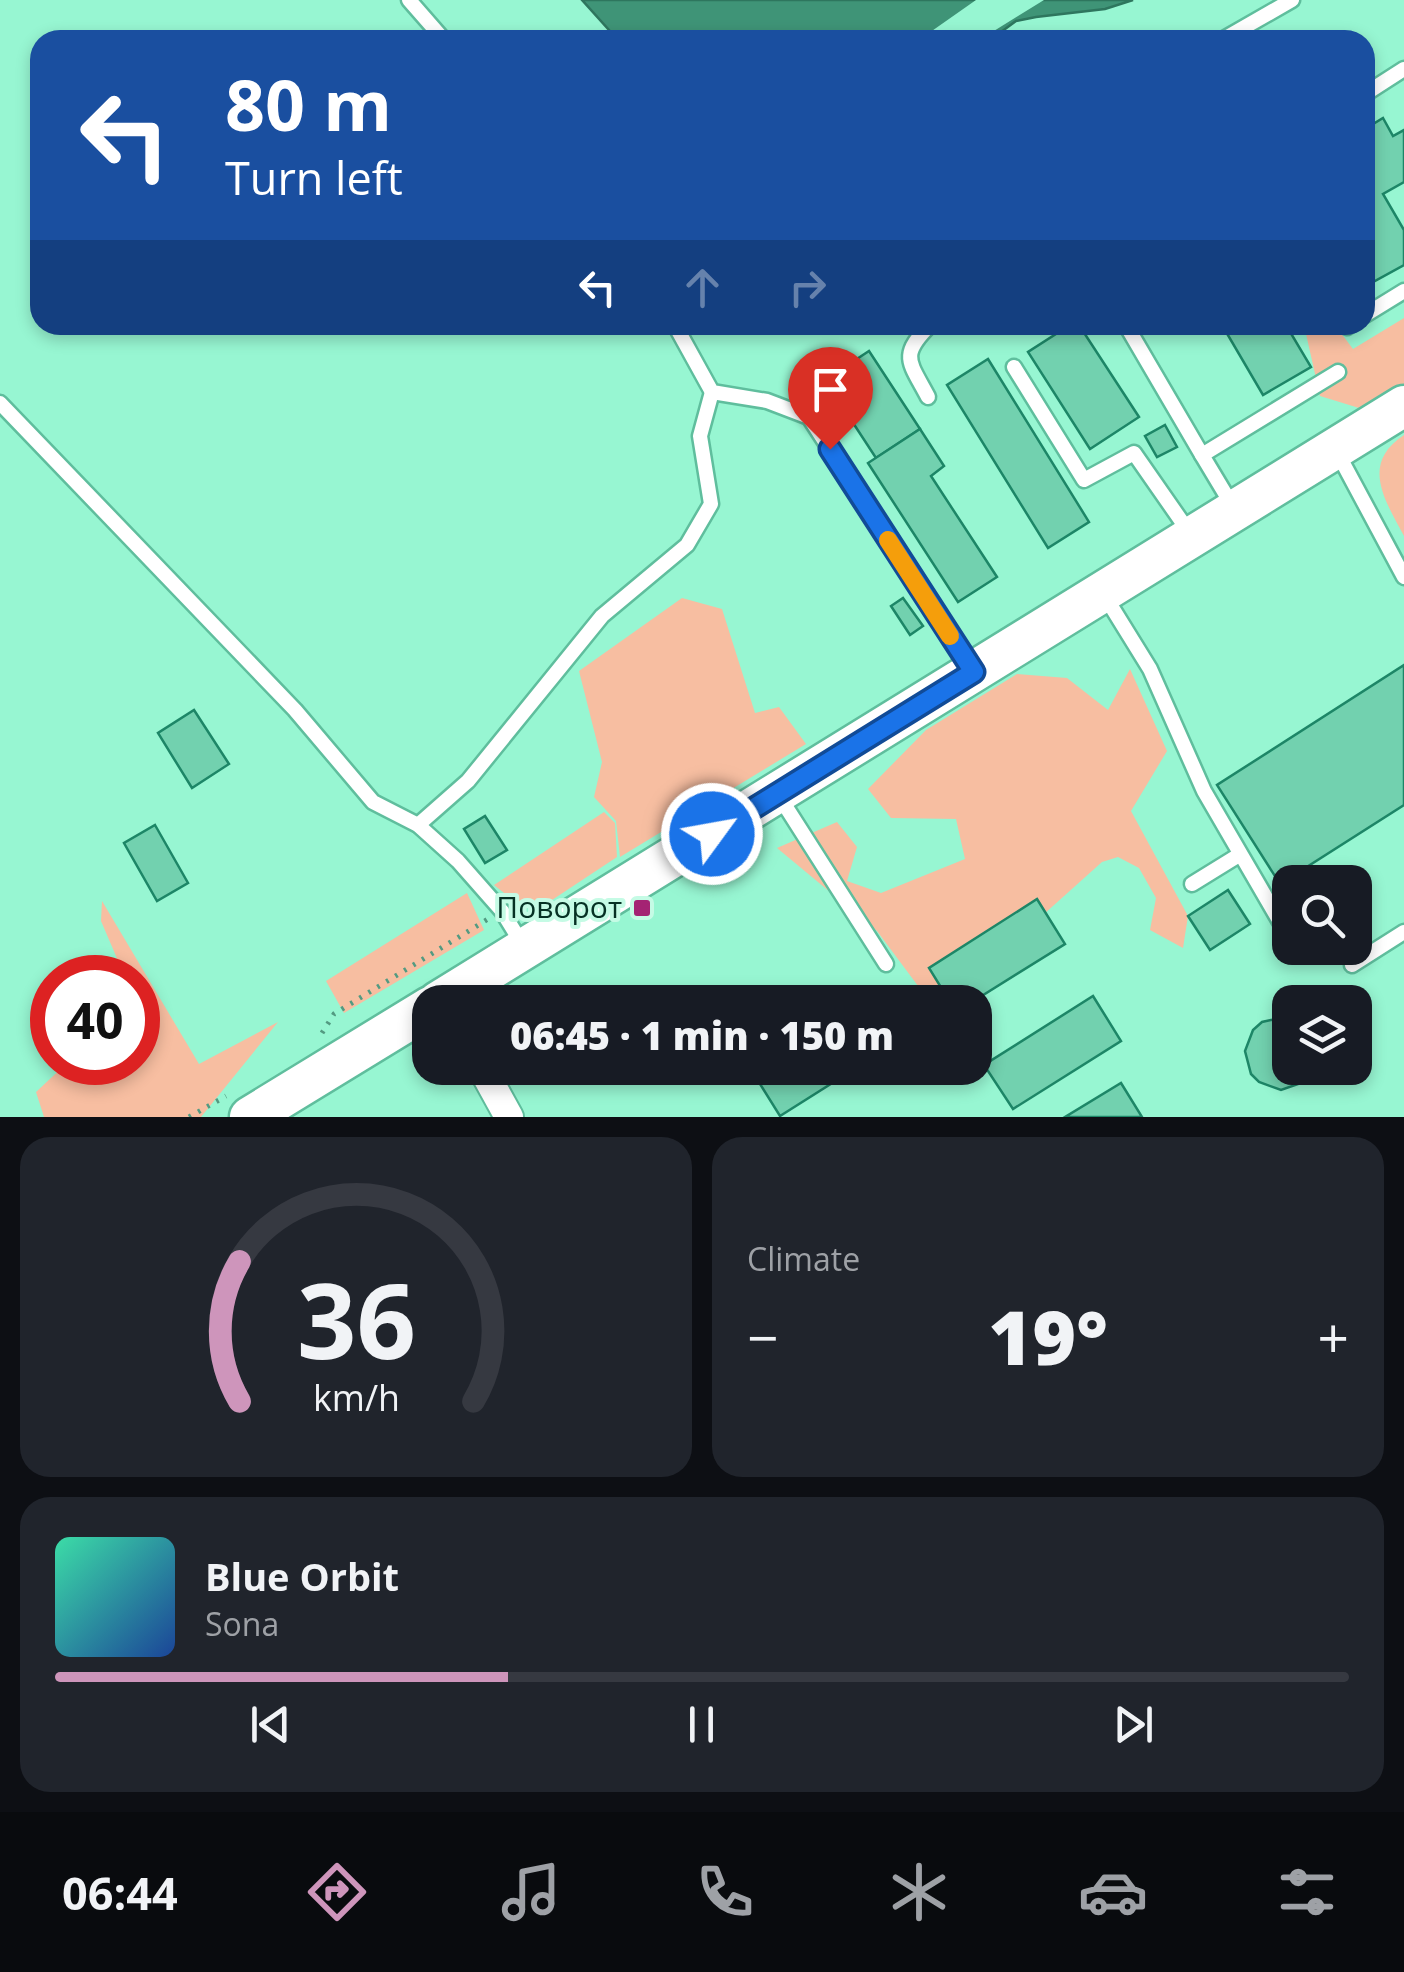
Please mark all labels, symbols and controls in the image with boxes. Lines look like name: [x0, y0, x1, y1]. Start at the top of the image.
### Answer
text: 80 m: [225, 56, 392, 152]
icon: left: [60, 70, 190, 200]
text: Turn left: [225, 147, 403, 208]
icon: left: [570, 260, 625, 315]
icon: ahead: [675, 260, 730, 315]
icon: right: [780, 260, 835, 315]
pin: [788, 347, 873, 450]
icon: arrive: [803, 362, 858, 417]
position arrow: [660, 782, 764, 886]
map controls: [1272, 865, 1372, 1085]
button: search: [1272, 865, 1372, 965]
place label: Поворот: [496, 886, 622, 927]
marker: Поворот: [631, 897, 653, 919]
speed limit sign: 40: [30, 955, 160, 1085]
button: layers: [1272, 985, 1372, 1085]
text: 06:45 · 1 min · 150 m: [510, 1009, 894, 1061]
text: Climate: [747, 1237, 860, 1280]
text: 36: [297, 1248, 415, 1389]
text: 19°: [988, 1285, 1108, 1387]
text: −: [747, 1299, 778, 1374]
text: +: [1318, 1299, 1349, 1374]
text: km/h: [313, 1373, 399, 1421]
text: Blue Orbit: [205, 1550, 399, 1602]
text: Sona: [205, 1602, 279, 1645]
icon: previous: [243, 1697, 298, 1752]
icon: pause: [674, 1697, 729, 1752]
icon: next: [1106, 1697, 1161, 1752]
icon: directions: [302, 1857, 372, 1927]
icon: music: [496, 1857, 566, 1927]
icon: phone: [690, 1857, 760, 1927]
icon: climate: [884, 1857, 954, 1927]
icon: car: [1078, 1857, 1148, 1927]
icon: filters: [1272, 1857, 1342, 1927]
text: 06:44: [62, 1862, 178, 1923]

